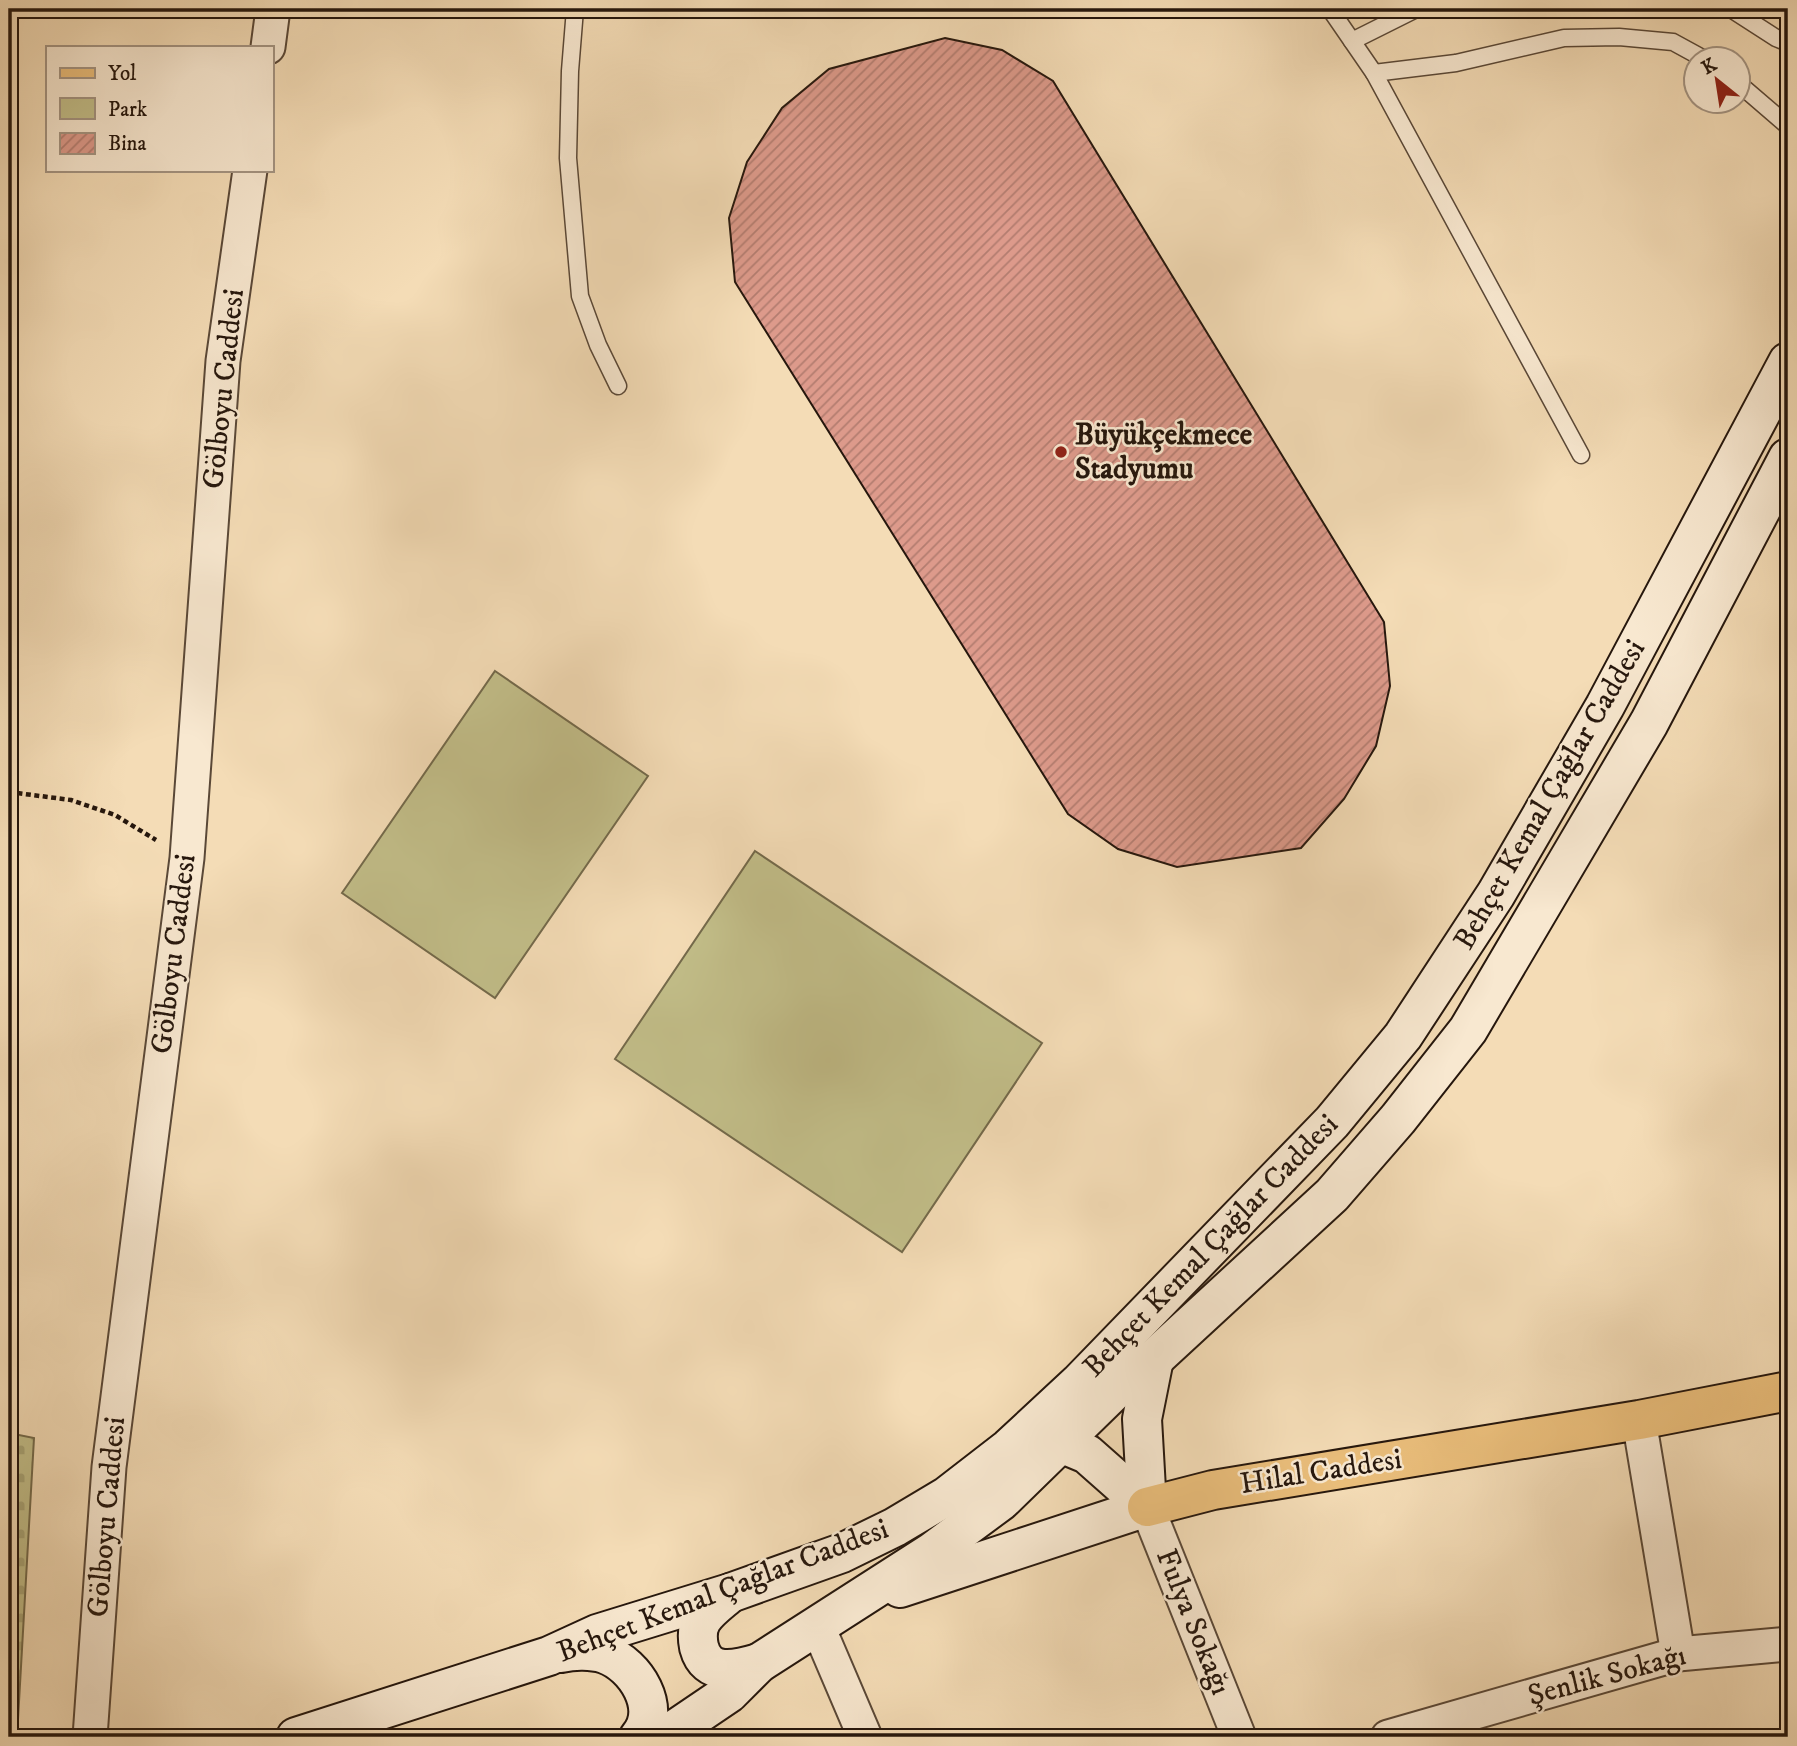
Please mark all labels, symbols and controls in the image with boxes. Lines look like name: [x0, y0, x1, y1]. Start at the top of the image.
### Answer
legend: [46, 46, 273, 172]
north arrow: [1682, 46, 1752, 116]
text: K: [1698, 53, 1721, 80]
text: Yol: [108, 61, 137, 87]
text: Park: [108, 97, 148, 123]
text: Bina: [108, 131, 147, 157]
street label: Gölboyu Caddesi: [195, 287, 253, 491]
place label: Büyükçekmece Stadyumu: [1075, 417, 1253, 488]
marker: Büyükçekmece Stadyumu: [1053, 444, 1069, 460]
street label: Behçet Kemal Çağlar Caddesi: [1446, 633, 1654, 957]
street label: Gölboyu Caddesi: [143, 852, 205, 1056]
street label: Behçet Kemal Çağlar Caddesi: [1076, 1107, 1346, 1385]
street label: Gölboyu Caddesi: [80, 1415, 134, 1619]
street label: Hilal Caddesi: [1238, 1441, 1404, 1503]
street label: Behçet Kemal Çağlar Caddesi: [552, 1511, 894, 1671]
street label: Fulya Sokağı: [1147, 1544, 1239, 1700]
street label: Şenlik Sokağı: [1524, 1637, 1690, 1715]

